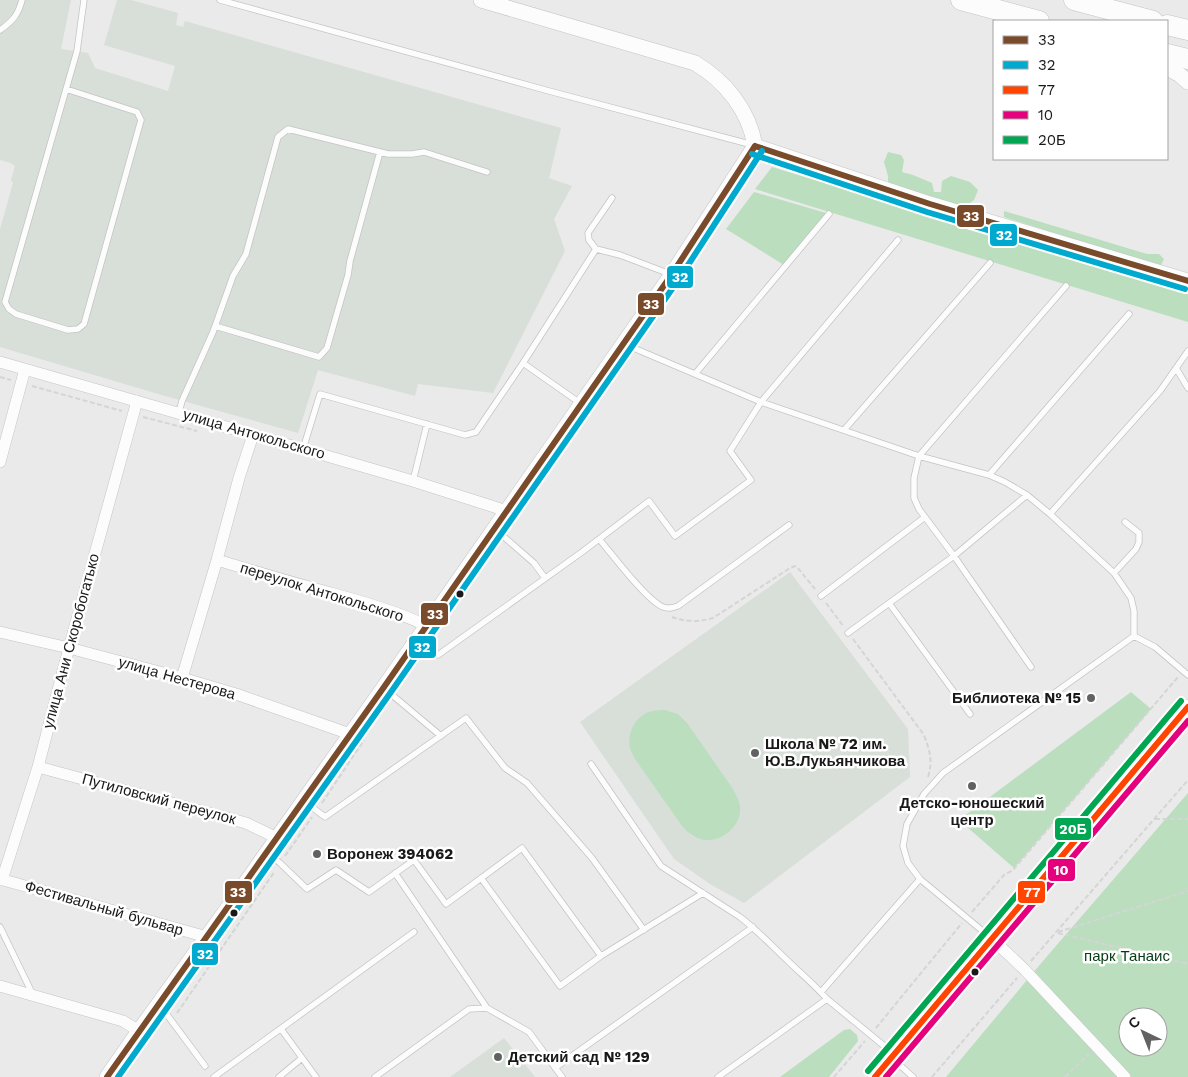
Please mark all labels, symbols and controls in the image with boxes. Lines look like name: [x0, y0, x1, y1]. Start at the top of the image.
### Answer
legend: [993, 20, 1168, 160]
text: 33: [1038, 31, 1056, 49]
text: 32: [1038, 56, 1056, 74]
text: 77: [1038, 81, 1055, 99]
text: 10: [1038, 106, 1053, 124]
text: 20Б: [1038, 131, 1066, 149]
line badge: 33: [956, 204, 985, 228]
text: 33: [963, 208, 979, 224]
line badge: 32: [989, 223, 1018, 247]
text: 32: [996, 227, 1012, 243]
line badge: 32: [666, 265, 694, 289]
text: 32: [672, 269, 688, 285]
line badge: 33: [637, 292, 665, 316]
text: 33: [643, 296, 659, 312]
street label: улица Антокольского: [181, 405, 327, 463]
street label: улица Ани Скоробогатько: [39, 551, 103, 731]
street label: переулок Антокольского: [238, 559, 406, 625]
unlabelled marker: [455, 589, 465, 599]
line badge: 33: [420, 602, 449, 626]
text: 33: [427, 606, 443, 622]
line badge: 32: [408, 635, 437, 659]
text: 32: [414, 639, 430, 655]
street label: улица Нестерова: [116, 653, 238, 703]
place label: Библиотека № 15: [952, 689, 1081, 707]
marker: Библиотека № 15: [1085, 692, 1097, 704]
place label: Школа № 72 им. Ю.В.Лукьянчикова: [765, 735, 906, 770]
marker: Школа № 72 им. Ю.В.Лукьянчикова: [749, 747, 761, 759]
street label: Путиловский переулок: [80, 770, 238, 828]
marker: Детско-юношеский центр: [966, 780, 978, 792]
place label: Детско-юношеский центр: [900, 794, 1044, 829]
line badge: 20Б: [1054, 817, 1092, 841]
text: 20Б: [1059, 821, 1087, 837]
place label: Воронеж 394062: [327, 845, 453, 863]
marker: Воронеж 394062: [311, 848, 323, 860]
line badge: 10: [1047, 858, 1076, 882]
text: 10: [1053, 862, 1069, 878]
street label: Фестивальный бульвар: [23, 877, 185, 939]
line badge: 33: [224, 880, 253, 904]
line badge: 77: [1017, 880, 1046, 904]
text: 33: [230, 884, 246, 900]
text: 77: [1023, 884, 1041, 900]
unlabelled marker: [229, 908, 239, 918]
line badge: 32: [191, 942, 219, 966]
text: 32: [197, 946, 213, 962]
park label: парк Танаис: [1084, 947, 1170, 965]
unlabelled marker: [970, 967, 980, 977]
north arrow: [1118, 1007, 1168, 1057]
text: С: [1125, 1013, 1143, 1032]
place label: Детский сад № 129: [508, 1048, 650, 1066]
marker: Детский сад № 129: [492, 1051, 504, 1063]

